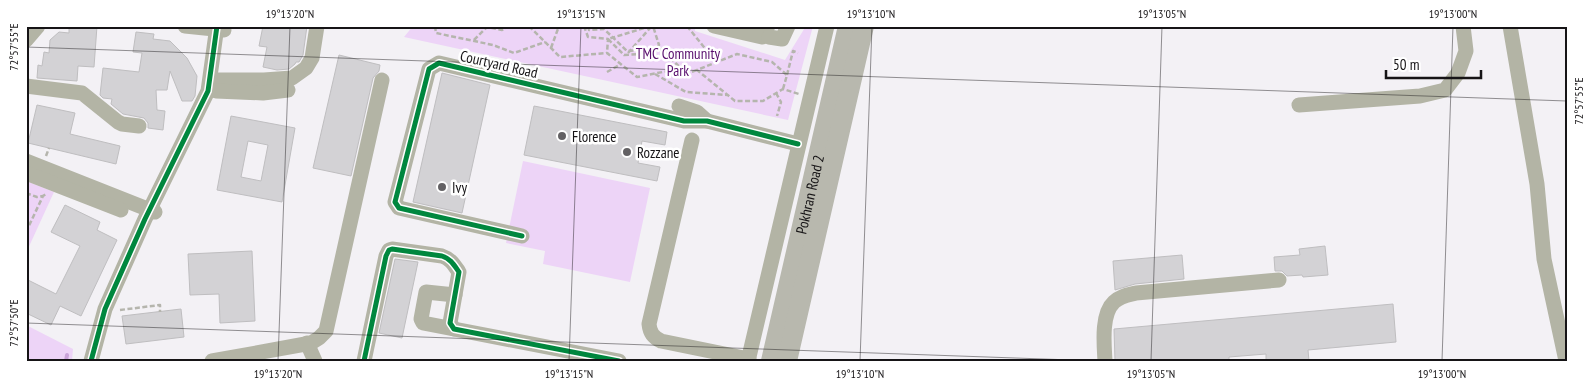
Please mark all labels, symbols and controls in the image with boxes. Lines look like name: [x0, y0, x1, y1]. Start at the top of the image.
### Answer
text: 19°13'20"N: [266, 6, 314, 21]
text: 19°13'15"N: [557, 6, 605, 21]
text: 19°13'10"N: [847, 6, 895, 21]
text: 19°13'05"N: [1138, 6, 1186, 21]
text: 19°13'00"N: [1429, 6, 1477, 21]
text: 72°57'55"E: [6, 23, 21, 71]
park label: TMC Community Park: [636, 44, 721, 80]
street label: Courtyard Road: [458, 46, 540, 82]
scale bar: [1386, 48, 1480, 80]
text: 50 m: [1393, 55, 1419, 74]
text: 72°57'55"E: [1571, 77, 1586, 125]
place label: Florence: [572, 127, 616, 146]
marker: Florence: [556, 130, 568, 142]
place label: Rozzane: [637, 143, 680, 162]
marker: Rozzane: [621, 146, 633, 158]
street label: Pokhran Road 2: [791, 153, 828, 236]
place label: Ivy: [452, 178, 467, 197]
marker: Ivy: [436, 181, 448, 193]
text: 72°57'50"E: [6, 299, 21, 347]
text: 19°13'20"N: [254, 366, 302, 381]
text: 19°13'15"N: [545, 366, 593, 381]
text: 19°13'10"N: [836, 366, 884, 381]
text: 19°13'05"N: [1127, 366, 1175, 381]
text: 19°13'00"N: [1418, 366, 1466, 381]

